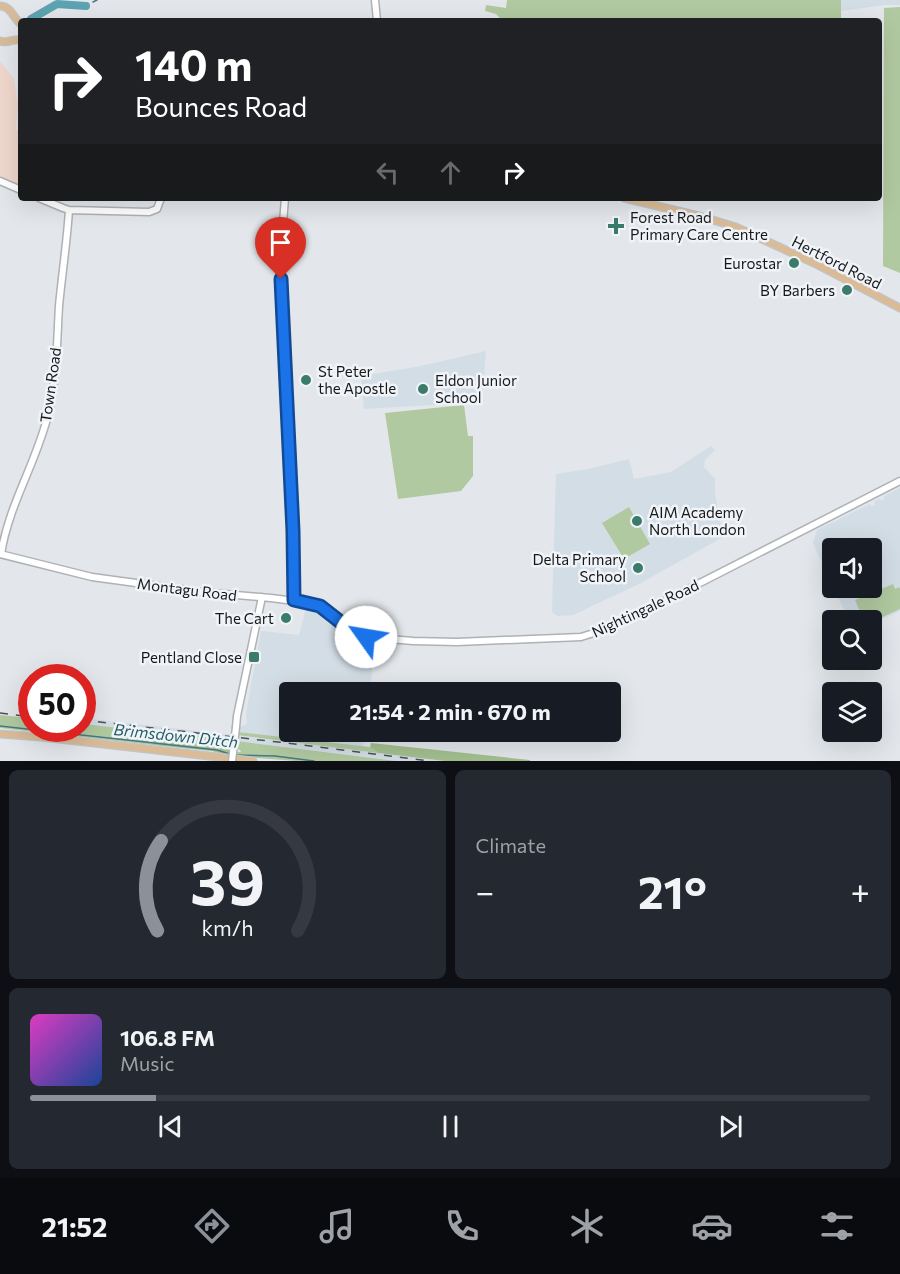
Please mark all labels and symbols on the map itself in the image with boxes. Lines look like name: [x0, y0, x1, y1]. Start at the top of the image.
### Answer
place label: Forest Road Primary Care Centre: [630, 208, 768, 243]
pin: [255, 217, 306, 279]
marker: Forest Road Primary Care Centre: [607, 217, 625, 235]
street label: Hertford Road: [789, 232, 885, 292]
place label: Eurostar: [723, 254, 782, 272]
marker: Eurostar: [787, 256, 801, 270]
place label: BY Barbers: [760, 281, 835, 299]
marker: BY Barbers: [840, 283, 854, 297]
street label: Town Road: [36, 346, 64, 424]
place label: St Peter the Apostle: [318, 362, 396, 397]
place label: Eldon Junior School: [435, 371, 517, 406]
marker: St Peter the Apostle: [299, 373, 313, 387]
marker: Eldon Junior School: [416, 382, 430, 396]
place label: AIM Academy North London: [649, 503, 745, 538]
marker: AIM Academy North London: [630, 514, 644, 528]
place label: Delta Primary School: [532, 550, 626, 585]
marker: Delta Primary School: [631, 561, 645, 575]
street label: Montagu Road: [136, 574, 238, 604]
street label: Nightingale Road: [589, 575, 701, 641]
position arrow: [334, 605, 398, 669]
place label: The Cart: [215, 609, 274, 627]
marker: The Cart: [279, 611, 293, 625]
place label: Pentland Close: [141, 648, 242, 666]
marker: Pentland Close: [247, 650, 261, 664]
speed limit sign: 50: [18, 664, 96, 742]
water label: Brimsdown Ditch: [113, 719, 239, 751]

